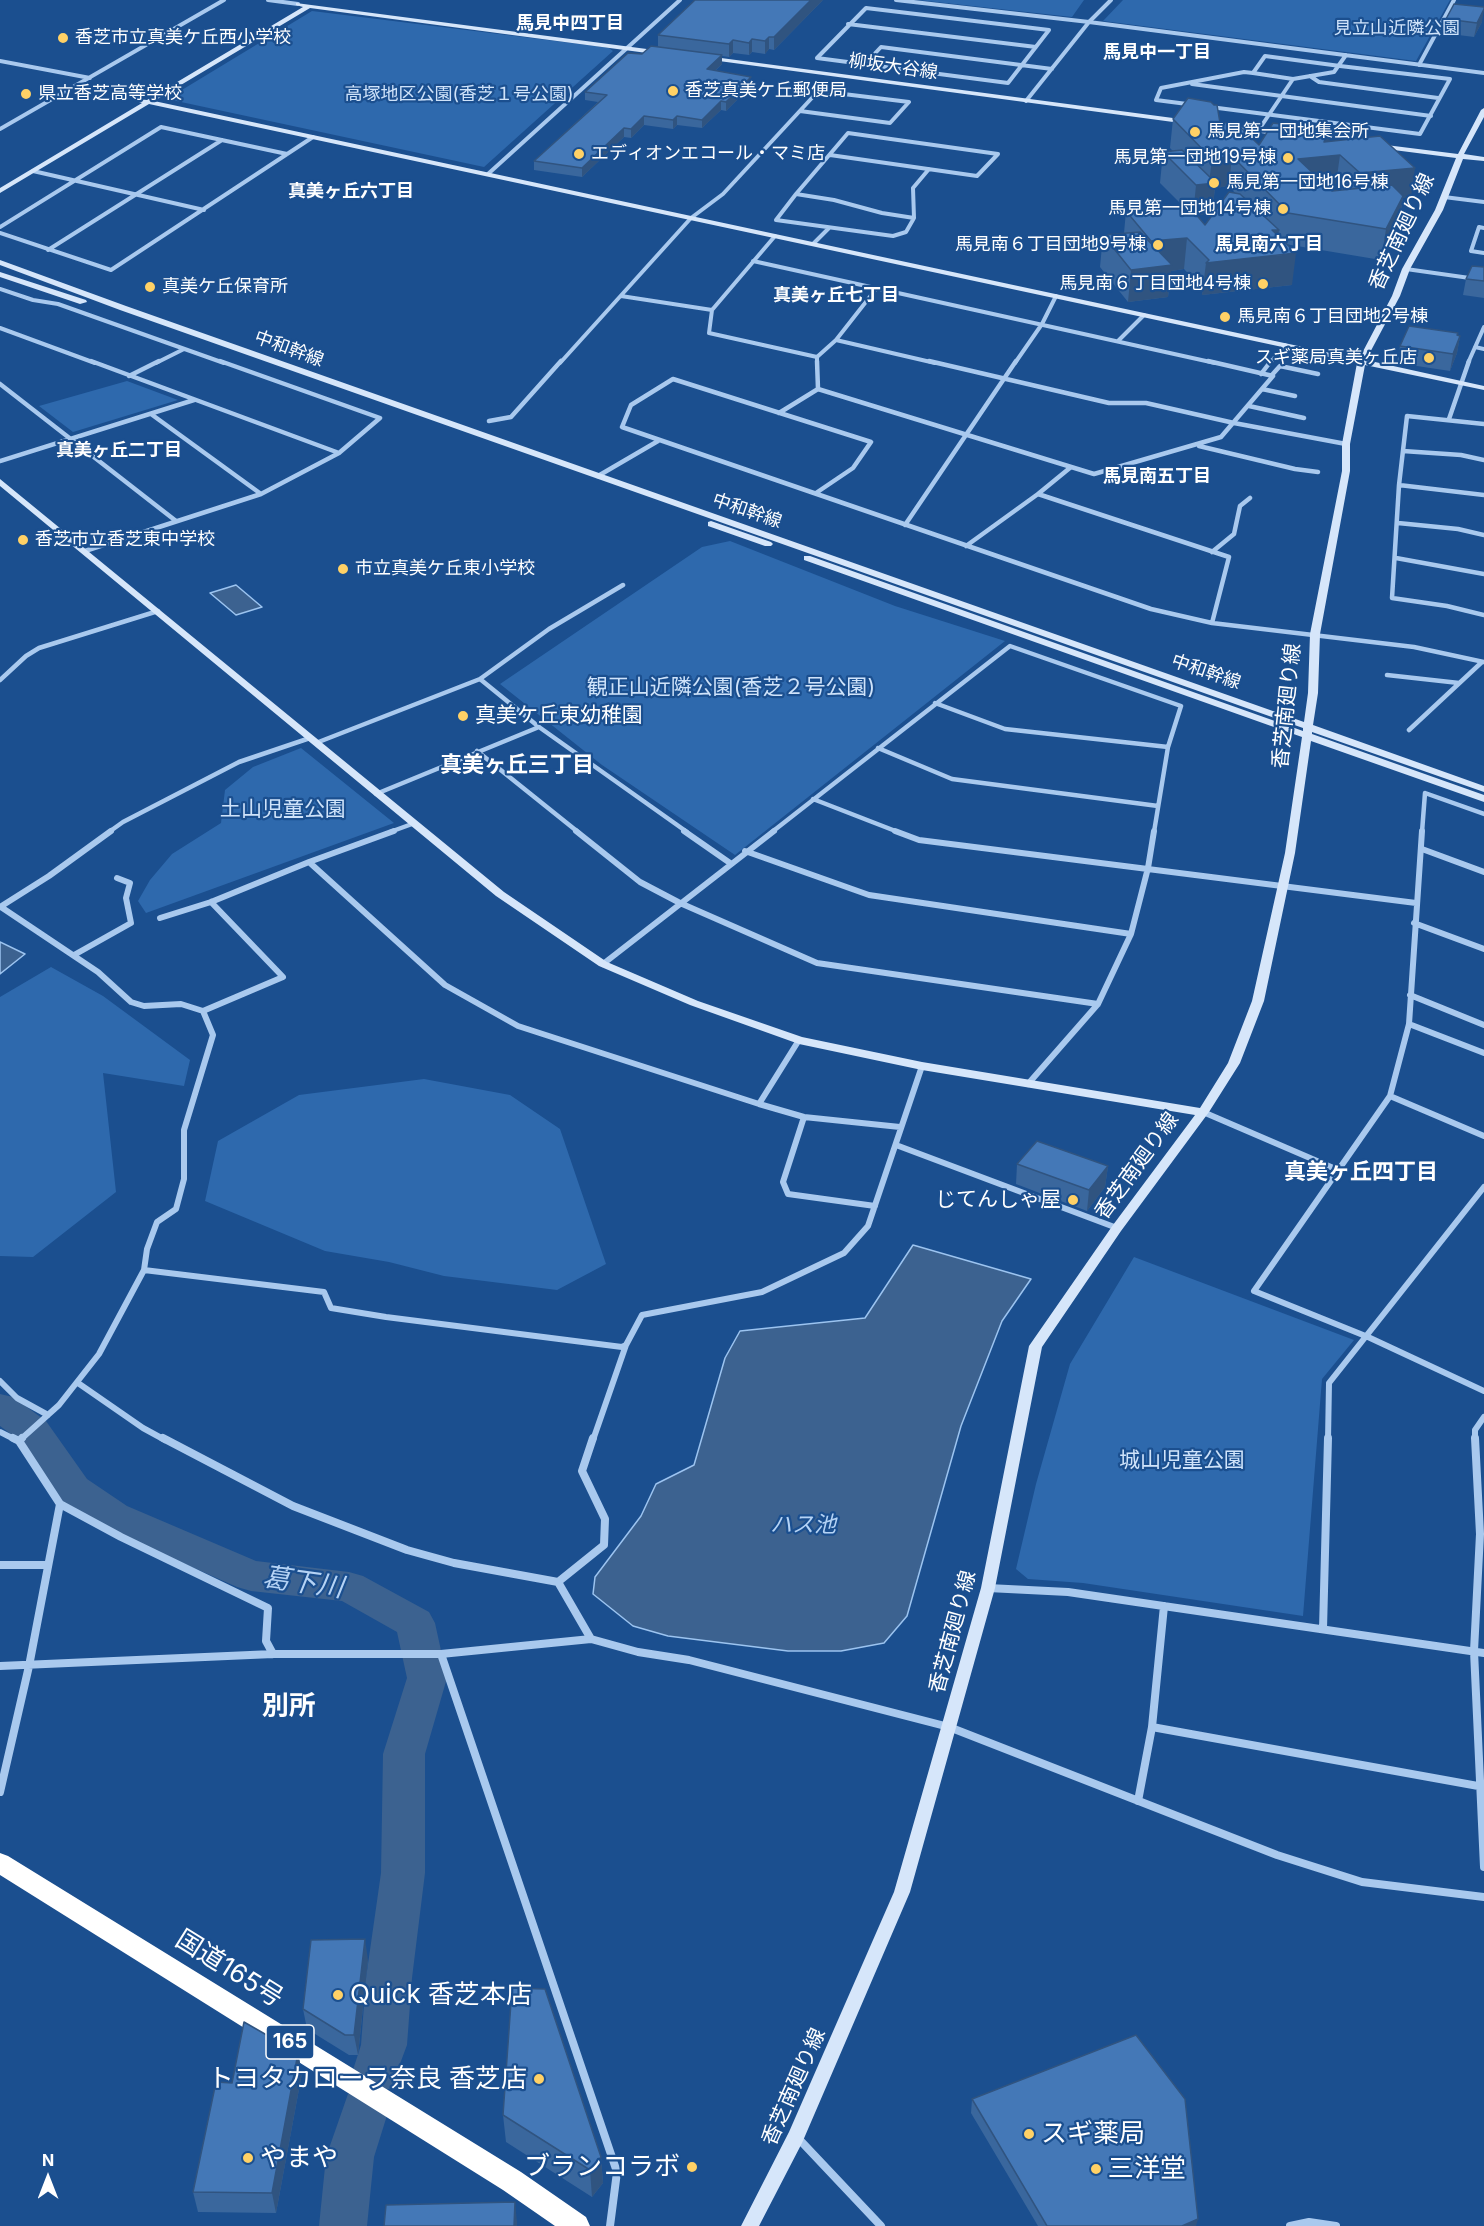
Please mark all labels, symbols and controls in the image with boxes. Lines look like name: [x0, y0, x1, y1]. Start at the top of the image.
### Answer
district label: 馬見中四丁目: [516, 13, 624, 35]
park label: 見立山近隣公園: [1334, 18, 1460, 40]
place label: 香芝市立真美ケ丘西小学校: [75, 27, 291, 49]
marker: 香芝市立真美ケ丘西小学校: [56, 31, 70, 45]
district label: 馬見中一丁目: [1103, 42, 1211, 64]
street label: 柳坂大谷線: [847, 50, 939, 84]
place label: 香芝真美ケ丘郵便局: [685, 80, 847, 102]
place label: 県立香芝高等学校: [38, 83, 182, 105]
park label: 高塚地区公園(香芝１号公園): [344, 84, 574, 106]
marker: 香芝真美ケ丘郵便局: [666, 84, 680, 98]
marker: 県立香芝高等学校: [19, 87, 33, 101]
place label: 馬見第一団地集会所: [1207, 121, 1369, 143]
marker: 馬見第一団地集会所: [1188, 125, 1202, 139]
place label: エディオンエコール・マミ店: [591, 143, 825, 165]
marker: エディオンエコール・マミ店: [572, 147, 586, 161]
place label: 馬見第一団地19号棟: [1114, 147, 1276, 169]
marker: 馬見第一団地19号棟: [1281, 151, 1295, 165]
street label: 香芝南廻り線: [1364, 170, 1440, 294]
place label: 馬見第一団地16号棟: [1226, 172, 1388, 194]
marker: 馬見第一団地16号棟: [1207, 176, 1221, 190]
district label: 真美ヶ丘六丁目: [288, 181, 414, 203]
place label: 馬見第一団地14号棟: [1108, 198, 1271, 220]
marker: 馬見第一団地14号棟: [1276, 202, 1290, 216]
place label: 馬見南６丁目団地9号棟: [955, 234, 1146, 256]
district label: 馬見南六丁目: [1215, 234, 1323, 256]
marker: 馬見南６丁目団地9号棟: [1151, 238, 1165, 252]
place label: 馬見南６丁目団地4号棟: [1059, 273, 1251, 295]
place label: 真美ケ丘保育所: [162, 276, 288, 298]
marker: 馬見南６丁目団地4号棟: [1256, 277, 1270, 291]
marker: 真美ケ丘保育所: [143, 280, 157, 294]
district label: 真美ヶ丘七丁目: [773, 285, 899, 307]
place label: 馬見南６丁目団地2号棟: [1237, 306, 1428, 328]
marker: 馬見南６丁目団地2号棟: [1218, 310, 1232, 324]
street label: 中和幹線: [251, 327, 327, 371]
place label: スギ薬局真美ヶ丘店: [1255, 347, 1417, 369]
marker: スギ薬局真美ヶ丘店: [1422, 351, 1436, 365]
district label: 真美ヶ丘二丁目: [56, 440, 182, 462]
district label: 馬見南五丁目: [1103, 466, 1211, 488]
street label: 中和幹線: [709, 489, 785, 533]
place label: 香芝市立香芝東中学校: [35, 529, 215, 551]
marker: 香芝市立香芝東中学校: [16, 533, 30, 547]
place label: 市立真美ケ丘東小学校: [355, 558, 535, 580]
marker: 市立真美ケ丘東小学校: [336, 562, 350, 576]
street label: 香芝南廻り線: [1268, 642, 1306, 770]
street label: 中和幹線: [1168, 650, 1244, 694]
park label: 観正山近隣公園(香芝２号公園): [587, 675, 875, 701]
place label: 真美ケ丘東幼稚園: [475, 703, 643, 729]
marker: 真美ケ丘東幼稚園: [456, 709, 470, 723]
district label: 真美ヶ丘三丁目: [440, 752, 594, 778]
park label: 土山児童公園: [220, 797, 346, 823]
street label: 香芝南廻り線: [1090, 1108, 1184, 1224]
district label: 真美ヶ丘四丁目: [1284, 1159, 1438, 1185]
place label: じてんしゃ屋: [935, 1187, 1061, 1213]
marker: じてんしゃ屋: [1066, 1193, 1080, 1207]
park label: 城山児童公園: [1119, 1448, 1245, 1474]
water label: ハス池: [770, 1512, 836, 1538]
water label: 葛下川: [261, 1561, 345, 1605]
street label: 香芝南廻り線: [925, 1568, 981, 1696]
district label: 別所: [262, 1691, 316, 1723]
street label: 国道165号: [170, 1924, 288, 2014]
place label: Quick 香芝本店: [350, 1979, 532, 2011]
marker: Quick 香芝本店: [331, 1988, 345, 2002]
street label: 香芝南廻り線: [757, 2024, 831, 2150]
road number: 165: [266, 2025, 314, 2059]
place label: トヨタカローラ奈良 香芝店: [208, 2063, 527, 2095]
marker: トヨタカローラ奈良 香芝店: [532, 2072, 546, 2086]
place label: スギ薬局: [1041, 2118, 1145, 2150]
marker: スギ薬局: [1022, 2127, 1036, 2141]
place label: やまや: [260, 2142, 338, 2174]
north arrow: [18, 2148, 78, 2208]
text: N: [42, 2150, 54, 2170]
marker: やまや: [241, 2151, 255, 2165]
place label: ブランコラボ: [524, 2151, 680, 2183]
place label: 三洋堂: [1108, 2153, 1186, 2185]
marker: ブランコラボ: [685, 2160, 699, 2174]
marker: 三洋堂: [1089, 2162, 1103, 2176]

